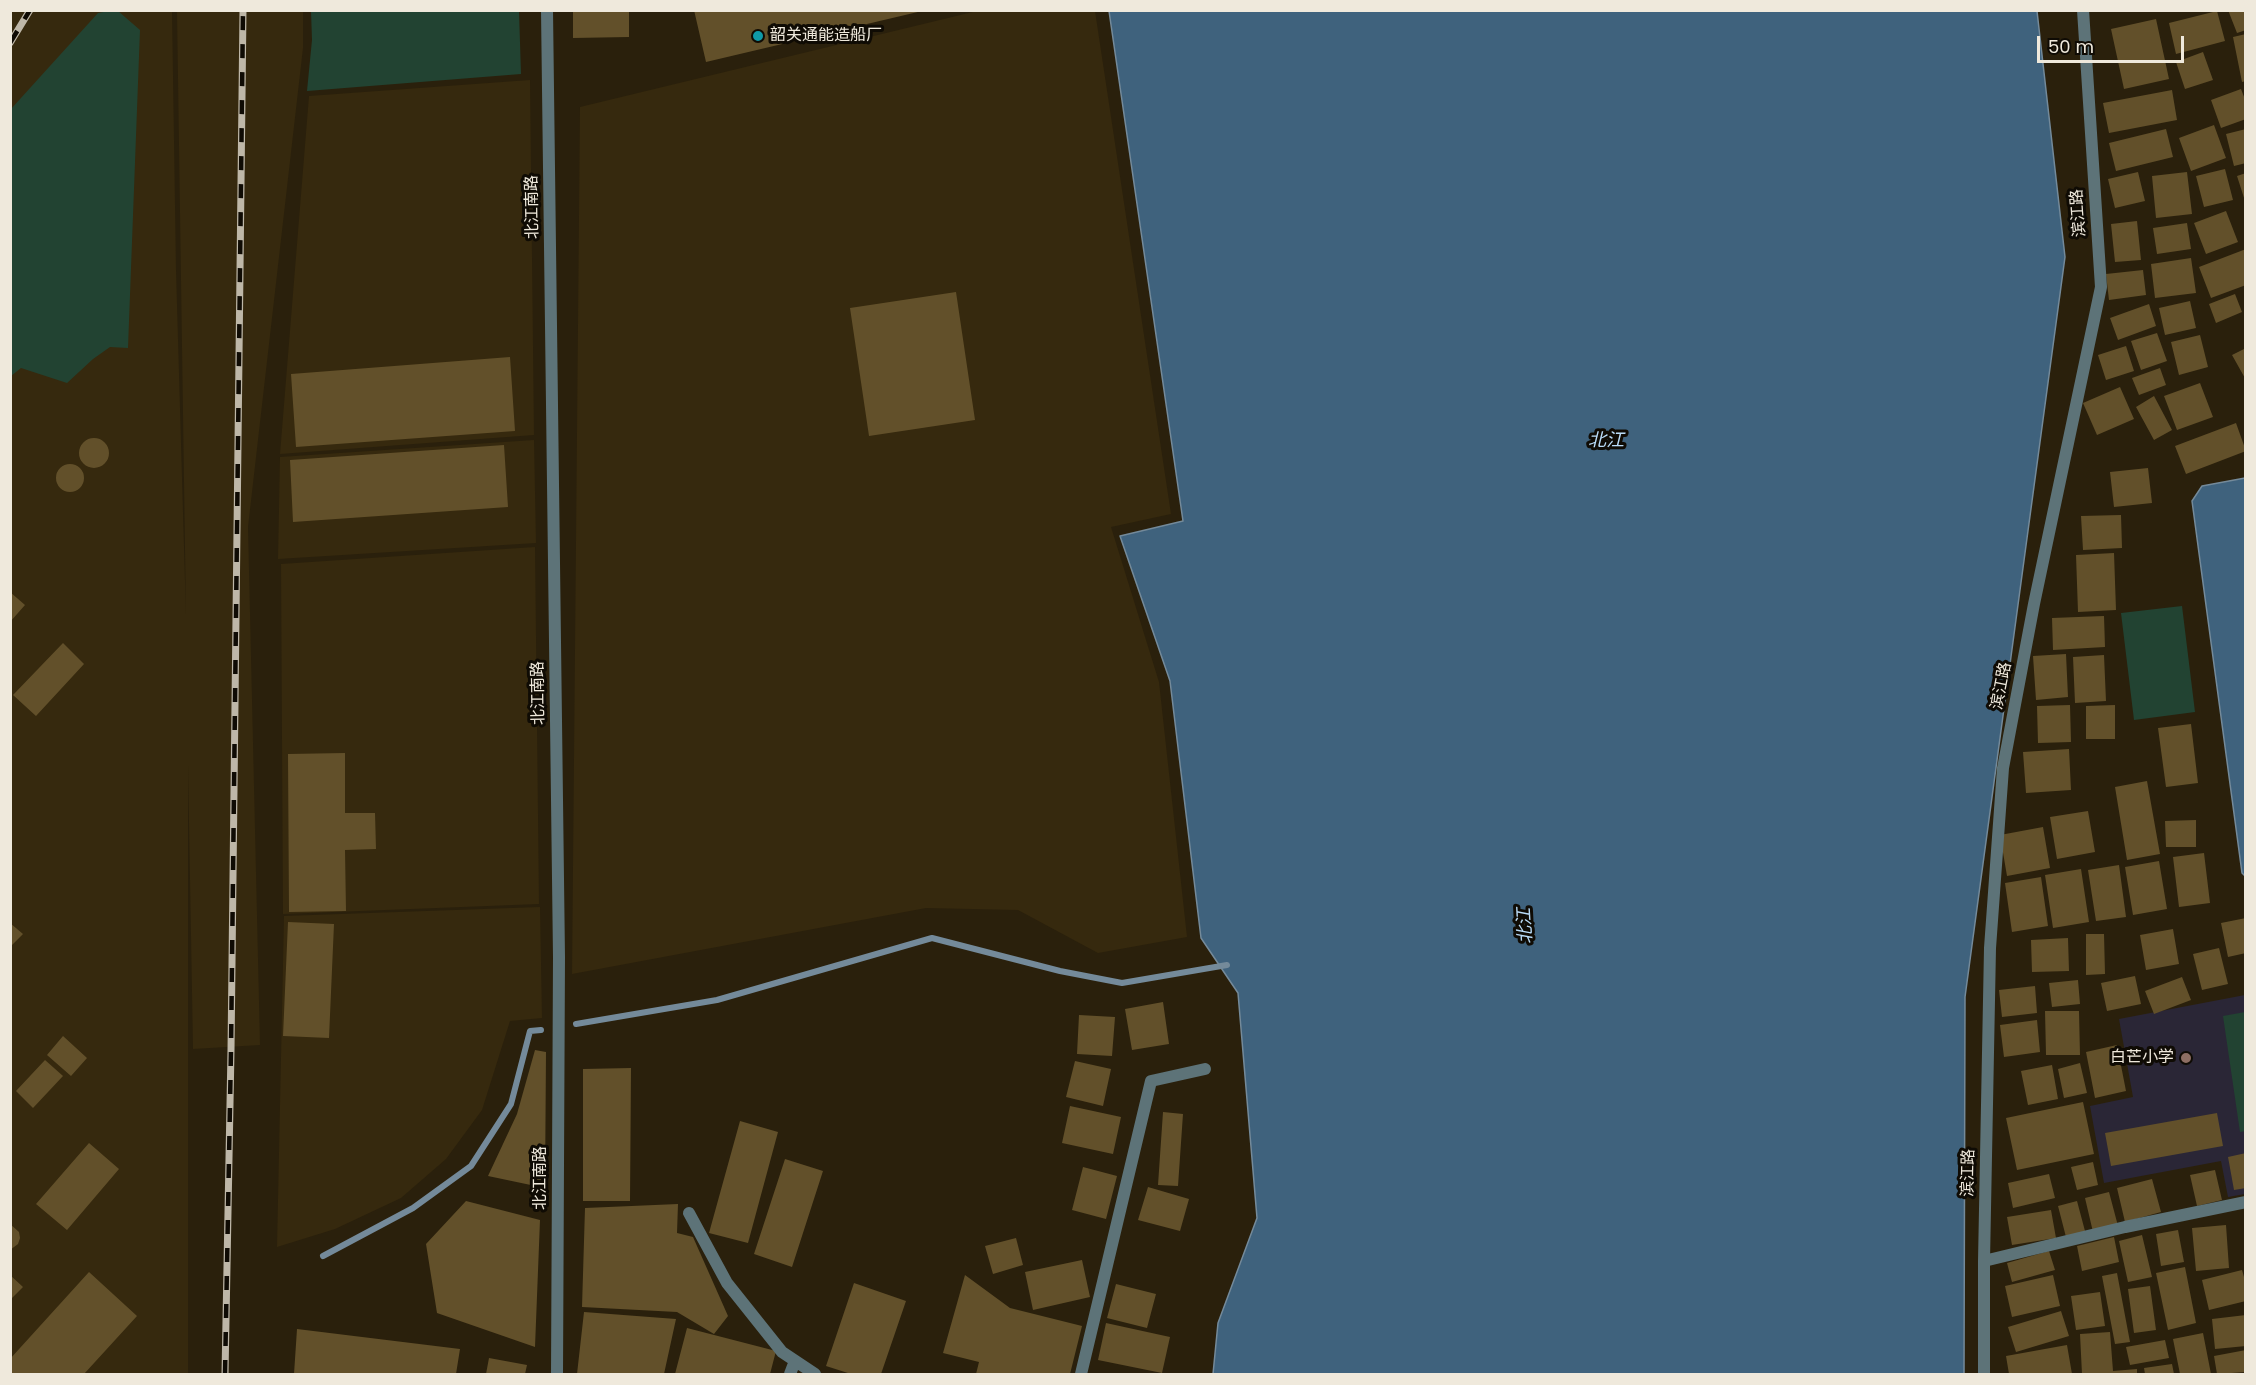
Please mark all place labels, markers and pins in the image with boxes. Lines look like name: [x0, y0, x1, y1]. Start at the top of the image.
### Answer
place label: 韶关通能造船厂: [770, 26, 882, 46]
marker: 韶关通能造船厂: [751, 29, 765, 43]
place label: 白芒小学: [2110, 1048, 2174, 1068]
marker: 白芒小学: [2179, 1051, 2193, 1065]

